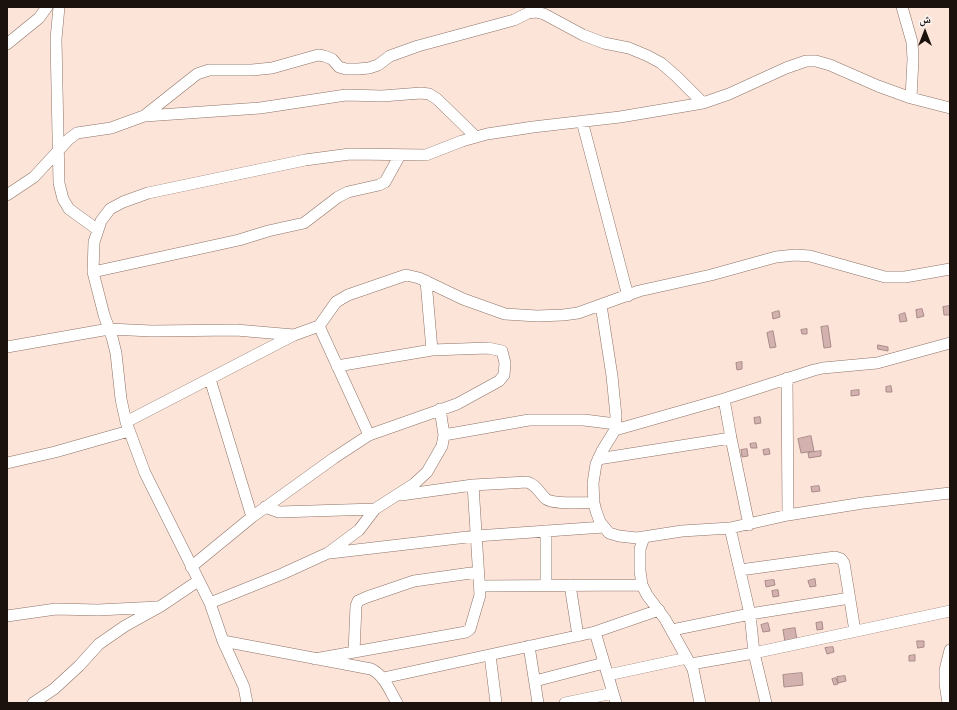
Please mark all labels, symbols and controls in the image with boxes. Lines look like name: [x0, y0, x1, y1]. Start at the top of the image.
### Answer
north arrow: [905, 12, 945, 52]
text: ش: [919, 12, 931, 27]

